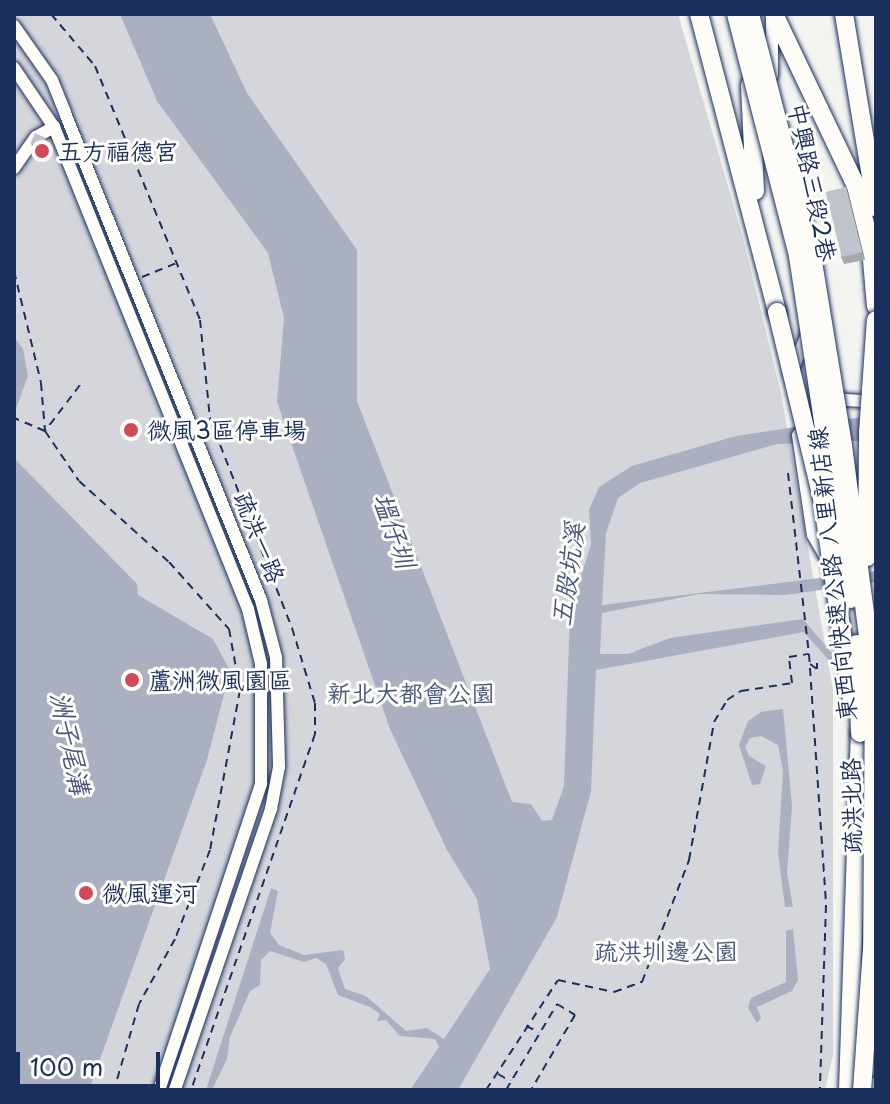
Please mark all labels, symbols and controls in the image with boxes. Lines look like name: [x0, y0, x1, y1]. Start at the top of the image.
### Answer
street label: 中興路三段2巷: [784, 100, 842, 264]
place label: 五方福德宮: [58, 137, 178, 165]
marker: 五方福德宮: [33, 142, 51, 160]
place label: 微風3區停車場: [147, 416, 307, 444]
marker: 微風3區停車場: [122, 421, 140, 439]
street label: 東西向快速公路 八里新店線: [802, 425, 862, 723]
street label: 疏洪一路: [229, 487, 291, 587]
water label: 塭仔圳: [368, 488, 422, 572]
water label: 五股坑溪: [544, 520, 590, 628]
place label: 蘆洲微風園區: [148, 666, 292, 694]
marker: 蘆洲微風園區: [123, 671, 141, 689]
park label: 新北大都會公園: [327, 679, 495, 707]
water label: 洲子尾溝: [45, 689, 97, 797]
street label: 疏洪北路: [836, 758, 866, 854]
place label: 微風運河: [102, 879, 198, 907]
marker: 微風運河: [77, 884, 95, 902]
park label: 疏洪圳邊公園: [594, 937, 738, 965]
scale bar: [20, 1036, 164, 1086]
text: 100 m: [30, 1048, 103, 1084]

